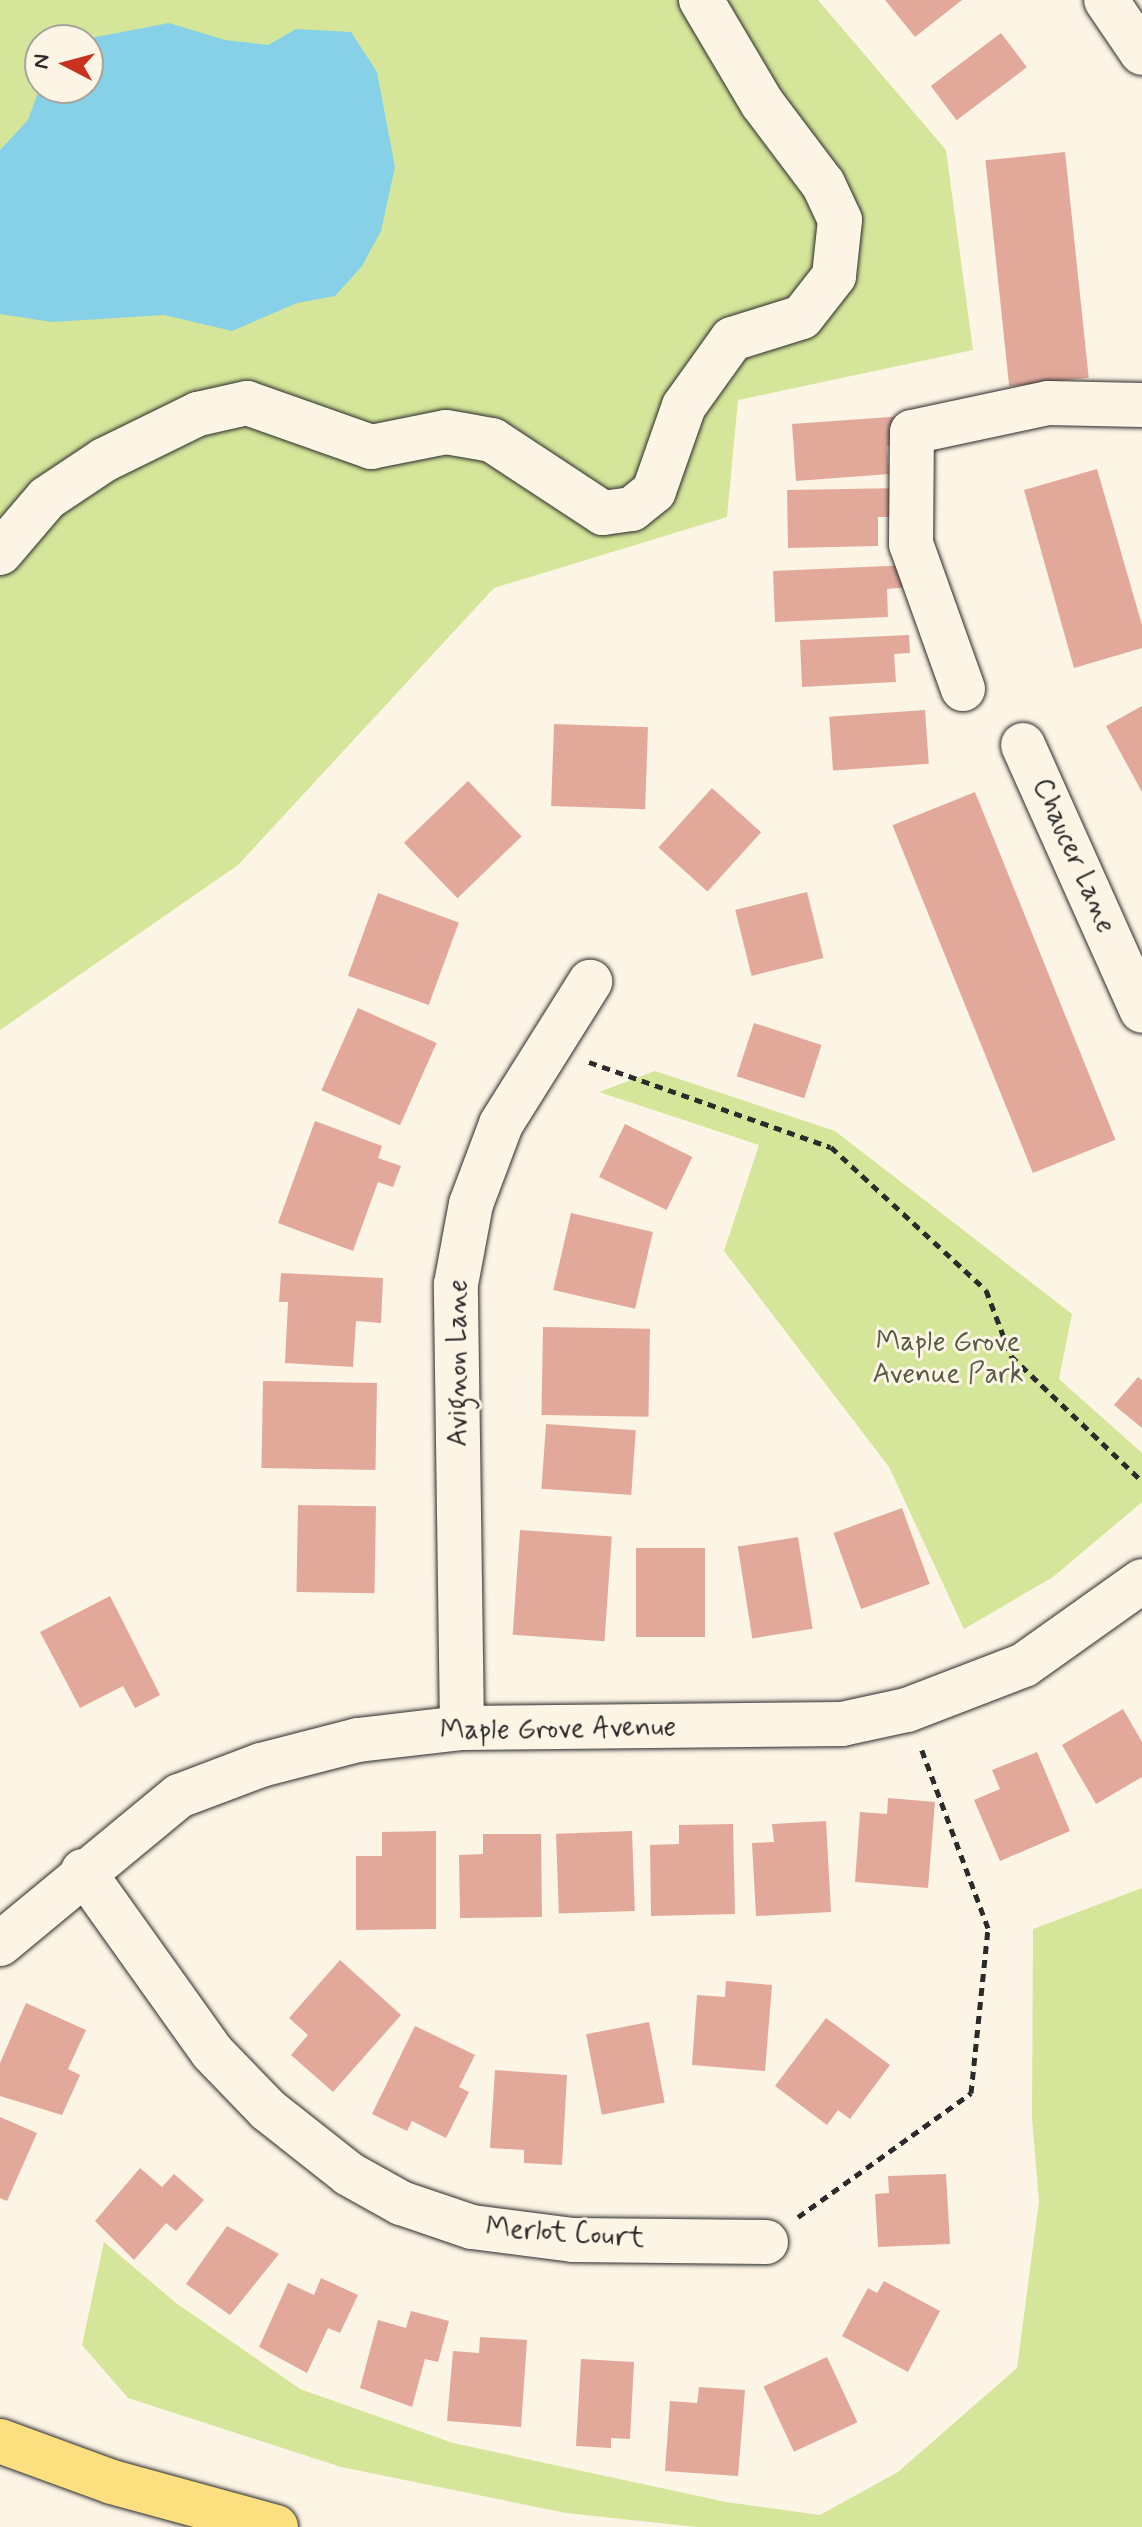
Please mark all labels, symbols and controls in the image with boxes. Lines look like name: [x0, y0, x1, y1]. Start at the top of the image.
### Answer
north arrow: [24, 24, 104, 104]
text: N: [27, 53, 57, 70]
street label: Chaucer Lane: [1025, 775, 1121, 937]
street label: Avignon Lane: [442, 1281, 476, 1445]
park label: Maple Grove Avenue Park: [873, 1326, 1023, 1392]
street label: Maple Grove Avenue: [438, 1711, 678, 1749]
street label: Merlot Court: [486, 2212, 644, 2256]

